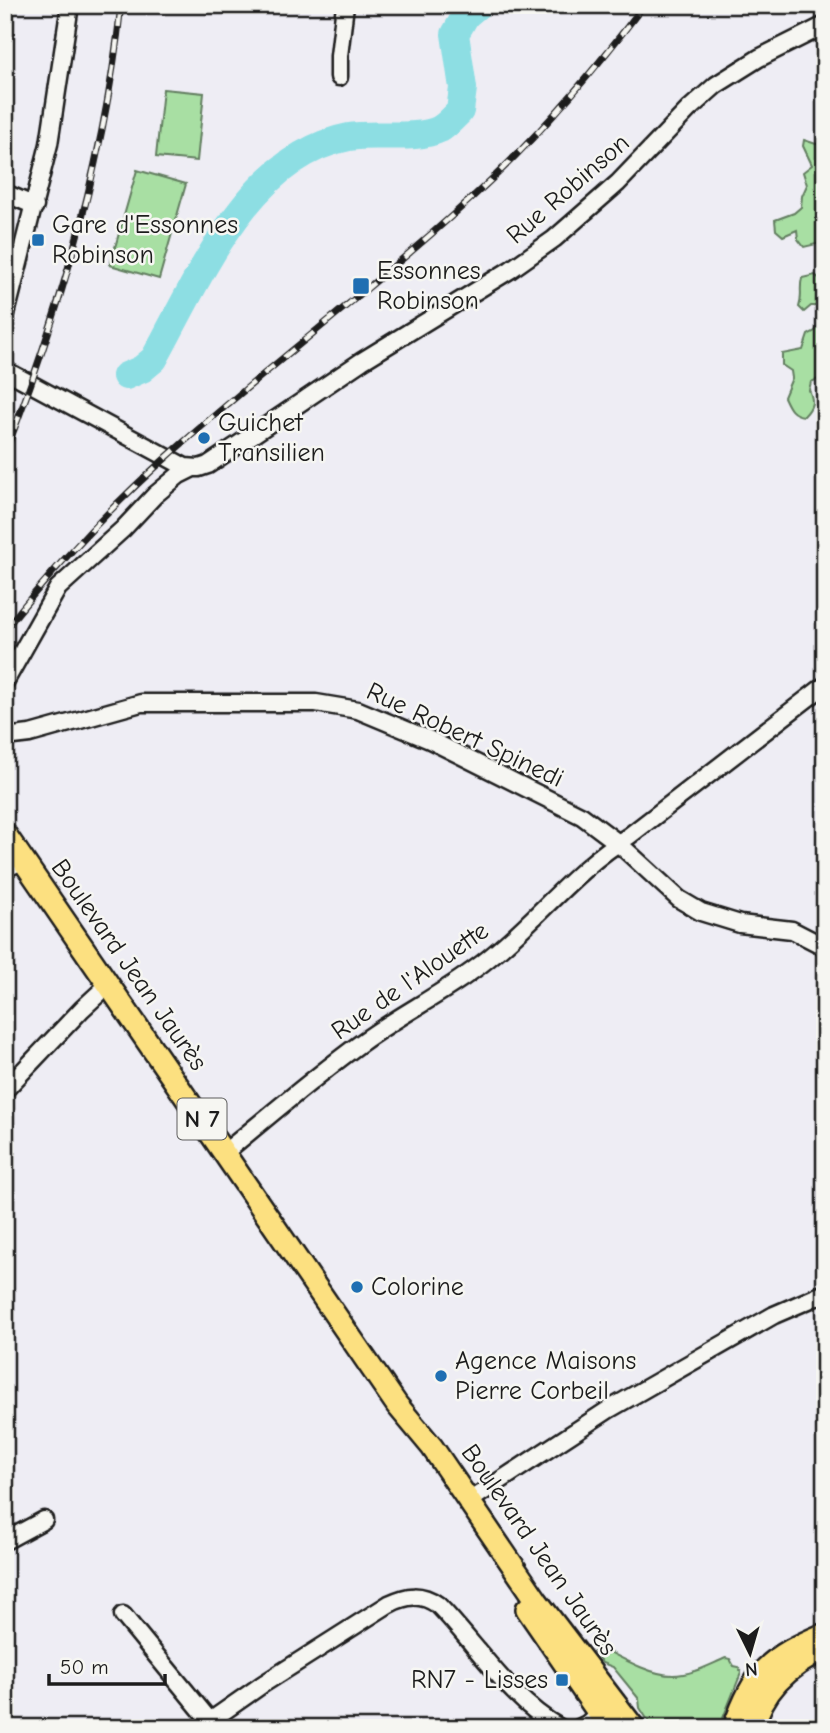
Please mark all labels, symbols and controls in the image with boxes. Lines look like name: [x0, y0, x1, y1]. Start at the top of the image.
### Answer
street label: Rue Robinson: [501, 128, 635, 250]
place label: Gare d'Essonnes Robinson: [52, 210, 238, 270]
marker: Gare d'Essonnes Robinson: [30, 232, 46, 248]
place label: Essonnes Robinson: [377, 256, 481, 316]
marker: Essonnes Robinson: [351, 276, 371, 296]
place label: Guichet Transilien: [218, 408, 325, 468]
marker: Guichet Transilien: [196, 430, 212, 446]
street label: Rue Robert Spinedi: [362, 676, 568, 794]
street label: Boulevard Jean Jaurès: [45, 854, 213, 1076]
street label: Rue de l'Alouette: [326, 916, 494, 1046]
road number: N 7: [178, 1098, 227, 1140]
place label: Colorine: [371, 1272, 464, 1302]
marker: Colorine: [349, 1279, 365, 1295]
place label: Agence Maisons Pierre Corbeil: [455, 1346, 636, 1406]
marker: Agence Maisons Pierre Corbeil: [433, 1368, 449, 1384]
street label: Boulevard Jean Jaurès: [455, 1439, 623, 1661]
north arrow: [714, 1618, 784, 1688]
scale bar: [49, 1642, 164, 1686]
text: 50 m: [60, 1655, 109, 1679]
text: N: [744, 1657, 759, 1680]
place label: RN7 - Lisses: [411, 1665, 548, 1695]
marker: RN7 - Lisses: [554, 1672, 570, 1688]

